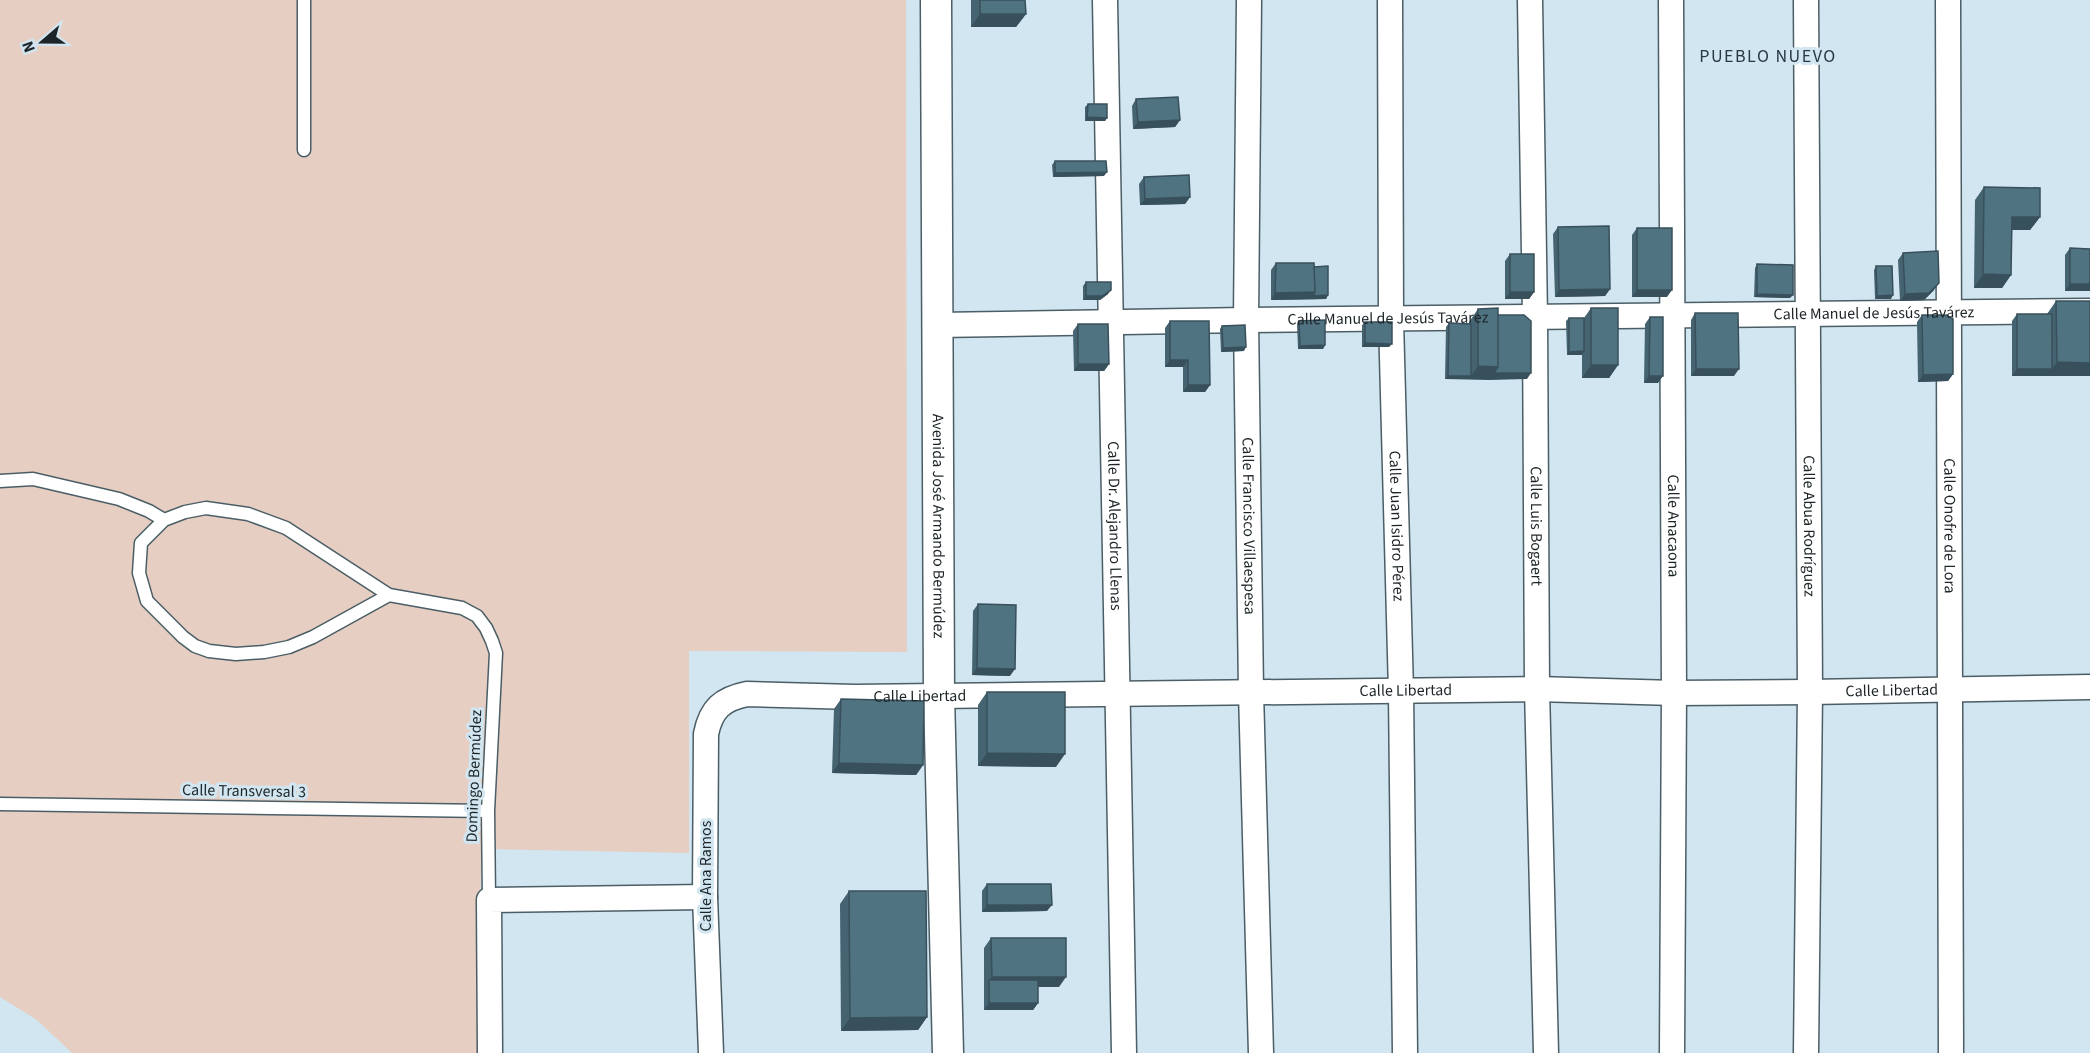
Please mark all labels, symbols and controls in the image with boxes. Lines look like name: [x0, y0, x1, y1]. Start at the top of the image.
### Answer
north arrow: [12, 12, 72, 72]
text: N: [17, 38, 41, 56]
district label: PUEBLO NUEVO: [1699, 44, 1837, 69]
street label: Calle Manuel de Jesús Tavárez: [1773, 301, 1975, 325]
street label: Calle Manuel de Jesús Tavárez: [1287, 306, 1489, 331]
street label: Avenida José Armando Bermúdez: [927, 414, 950, 639]
street label: Calle Francisco Villaespesa: [1237, 437, 1261, 615]
street label: Calle Dr. Alejandro Llenas: [1102, 441, 1127, 611]
street label: Calle Juan Isidro Pérez: [1384, 450, 1410, 602]
street label: Calle Abua Rodríguez: [1798, 455, 1820, 597]
street label: Calle Onofre de Lora: [1938, 458, 1961, 594]
street label: Calle Luis Bogaert: [1525, 466, 1547, 586]
street label: Calle Anacaona: [1662, 475, 1684, 577]
street label: Calle Libertad: [1359, 679, 1452, 702]
street label: Calle Libertad: [1845, 679, 1938, 702]
street label: Calle Libertad: [873, 685, 966, 708]
street label: Domingo Bermúdez: [461, 709, 487, 843]
street label: Calle Transversal 3: [182, 779, 306, 803]
street label: Calle Ana Ramos: [695, 820, 717, 931]

